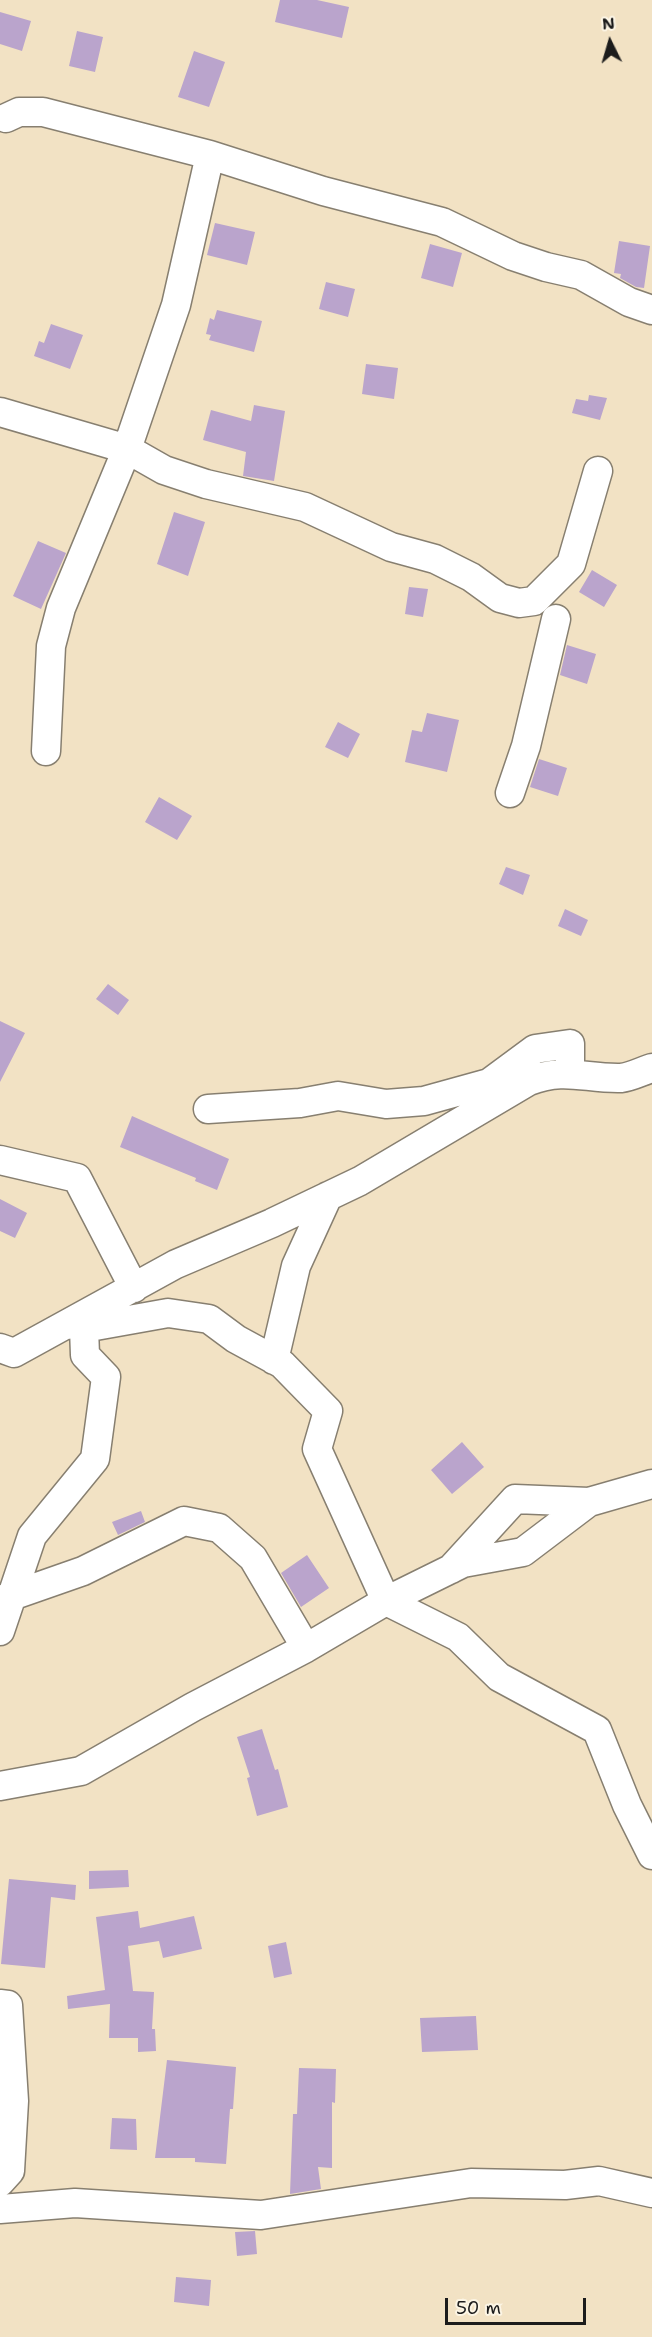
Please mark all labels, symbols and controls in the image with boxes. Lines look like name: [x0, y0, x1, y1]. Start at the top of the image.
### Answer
north arrow: [580, 12, 640, 72]
text: N: [601, 13, 616, 35]
scale bar: [448, 2286, 589, 2324]
text: 50 m: [456, 2296, 501, 2320]

